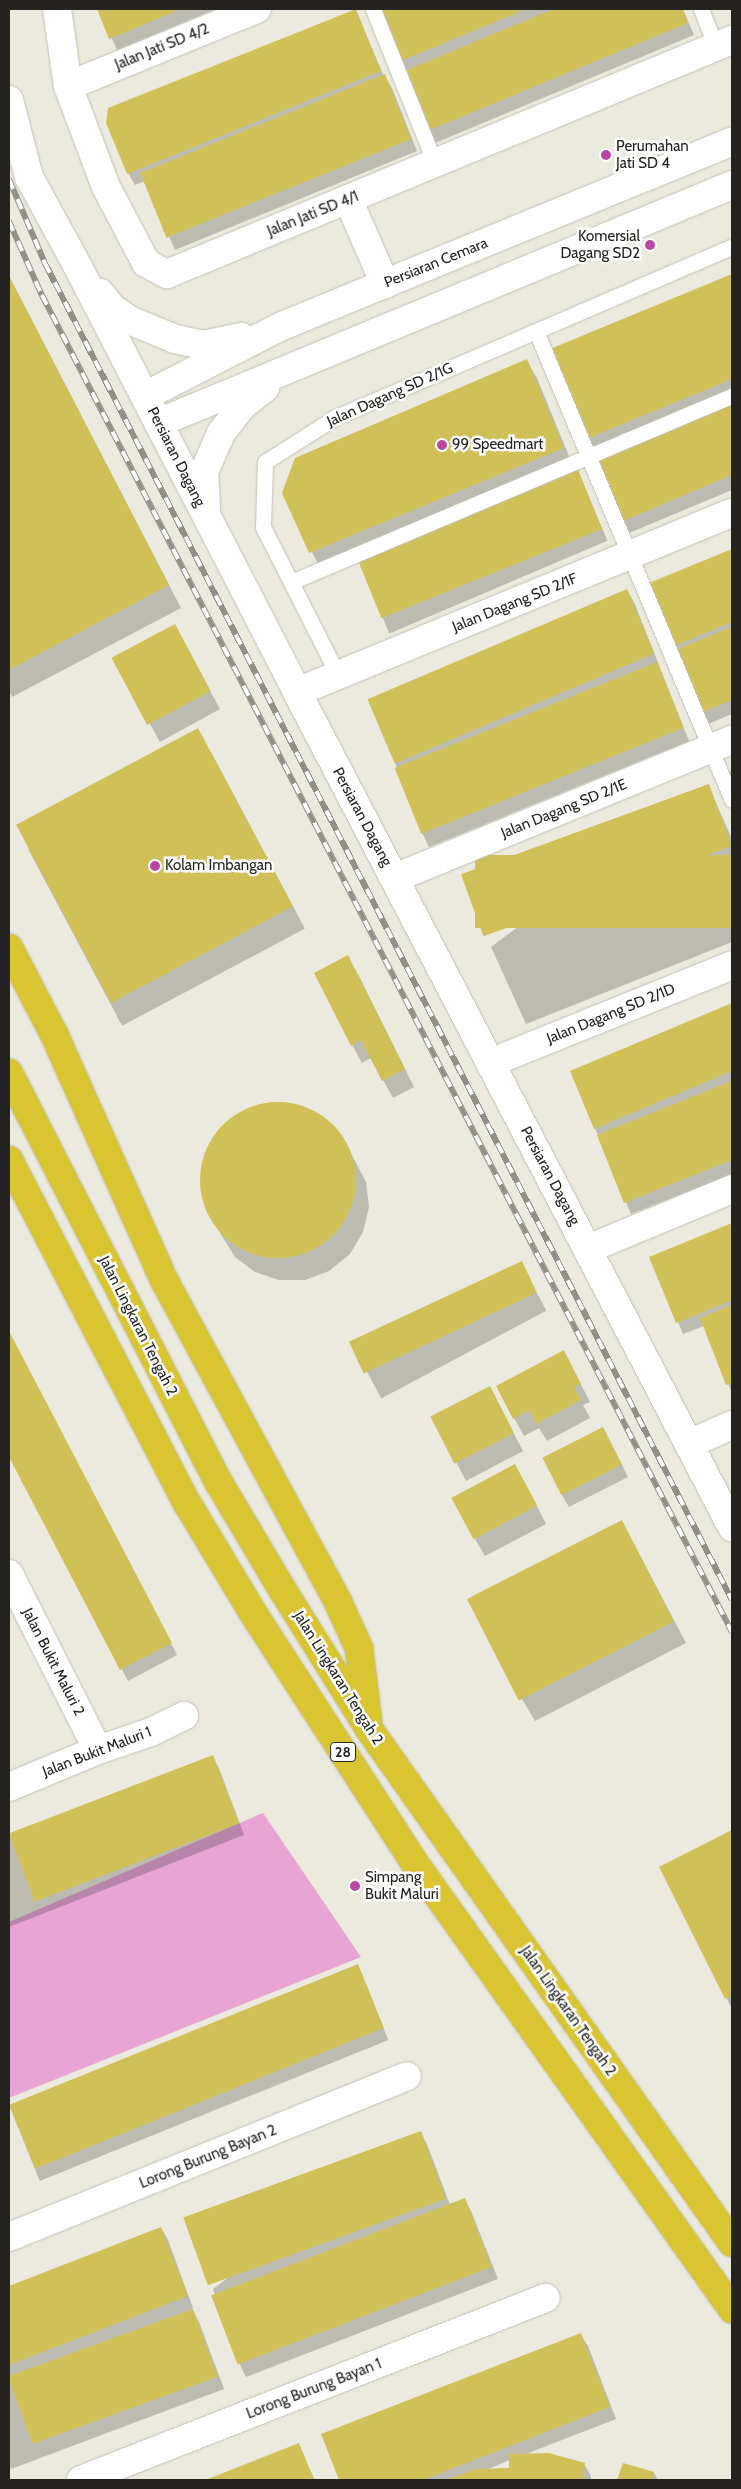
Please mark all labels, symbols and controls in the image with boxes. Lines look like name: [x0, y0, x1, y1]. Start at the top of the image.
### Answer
street label: Jalan Jati SD 4/2: [112, 20, 212, 74]
place label: Perumahan Jati SD 4: [616, 137, 689, 172]
marker: Perumahan Jati SD 4: [600, 149, 612, 161]
street label: Jalan Jati SD 4/1: [265, 187, 361, 241]
place label: Komersial Dagang SD2: [561, 227, 640, 262]
street label: Persiaran Cemara: [382, 234, 490, 292]
marker: Komersial Dagang SD2: [644, 239, 656, 251]
street label: Jalan Dagang SD 2/1G: [324, 359, 456, 431]
street label: Persiaran Dagang: [143, 404, 209, 510]
place label: 99 Speedmart: [452, 436, 543, 454]
marker: 99 Speedmart: [436, 439, 448, 451]
street label: Jalan Dagang SD 2/1F: [450, 570, 580, 636]
street label: Persiaran Dagang: [328, 764, 396, 870]
street label: Jalan Dagang SD 2/1E: [498, 776, 630, 842]
place label: Kolam Imbangan: [165, 857, 272, 875]
marker: Kolam Imbangan: [149, 860, 161, 872]
street label: Jalan Dagang SD 2/1D: [544, 980, 678, 1048]
street label: Persiaran Dagang: [516, 1123, 584, 1229]
street label: Jalan Lingkaran Tengah 2: [95, 1253, 181, 1399]
street label: Jalan Bukit Maluri 2: [18, 1605, 88, 1719]
street label: Jalan Lingkaran Tengah 2: [289, 1608, 387, 1748]
street label: Jalan Bukit Maluri 1: [40, 1723, 154, 1781]
road number: 28: [329, 1740, 357, 1764]
place label: Simpang Bukit Maluri: [365, 1868, 439, 1903]
marker: Simpang Bukit Maluri: [349, 1880, 361, 1892]
street label: Jalan Lingkaran Tengah 2: [516, 1943, 620, 2079]
street label: Lorong Burung Bayan 2: [137, 2121, 279, 2193]
street label: Lorong Burung Bayan 1: [244, 2355, 384, 2423]

